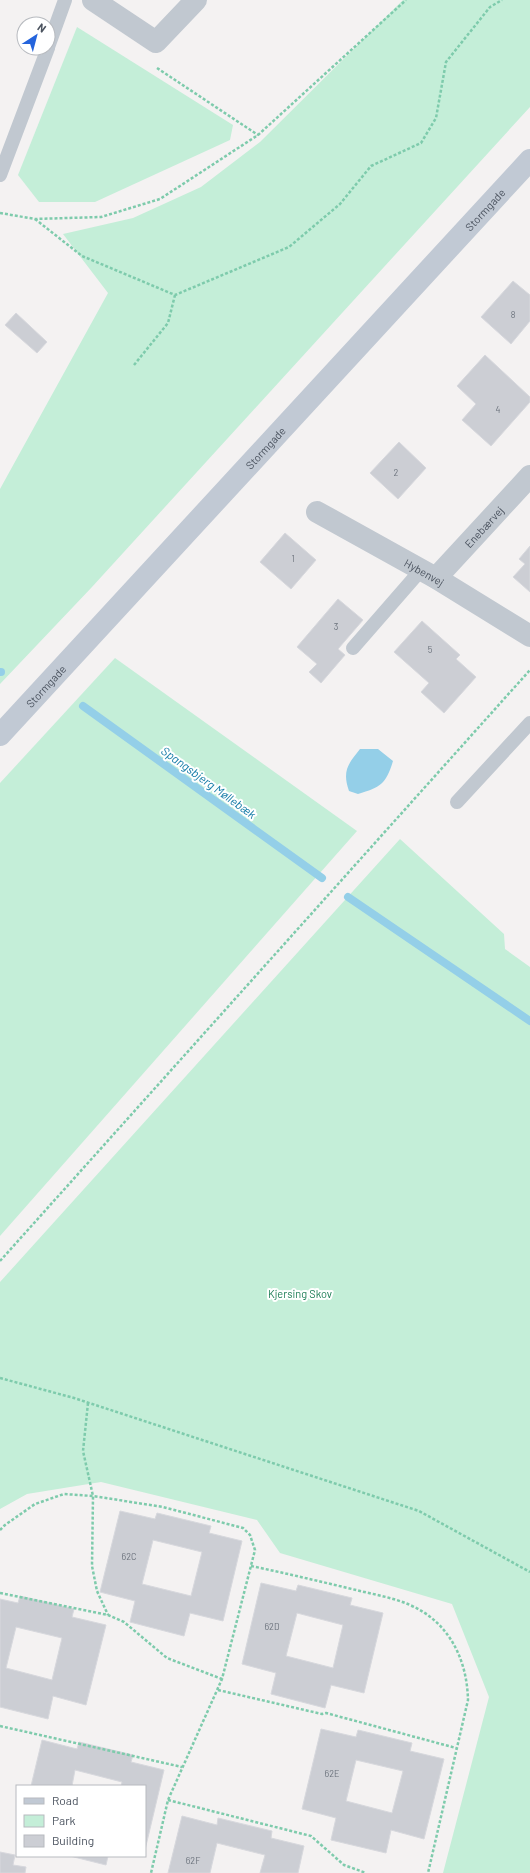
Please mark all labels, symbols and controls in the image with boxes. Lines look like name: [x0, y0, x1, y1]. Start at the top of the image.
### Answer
north arrow: [16, 16, 56, 56]
text: N: [35, 20, 49, 35]
street label: Stormgade: [462, 185, 507, 233]
house number: 8: [511, 309, 516, 320]
house number: 4: [496, 404, 501, 415]
street label: Stormgade: [242, 424, 288, 471]
house number: 2: [394, 467, 399, 478]
street label: Enebærvej: [461, 503, 506, 550]
house number: 1: [291, 553, 295, 564]
street label: Hybenvej: [402, 555, 447, 588]
house number: 3: [334, 621, 339, 632]
house number: 5: [428, 644, 433, 655]
street label: Stormgade: [23, 662, 68, 710]
water label: Spangsbjerg Møllebæk: [159, 743, 259, 821]
park label: Kjersing Skov: [268, 1287, 332, 1300]
house number: 62C: [122, 1551, 136, 1562]
house number: 62D: [264, 1621, 280, 1632]
house number: 62E: [325, 1768, 339, 1779]
legend: [16, 1785, 146, 1857]
text: Road: [52, 1793, 79, 1807]
text: Park: [52, 1813, 76, 1827]
text: Building: [52, 1833, 94, 1847]
house number: 62F: [186, 1855, 200, 1866]

